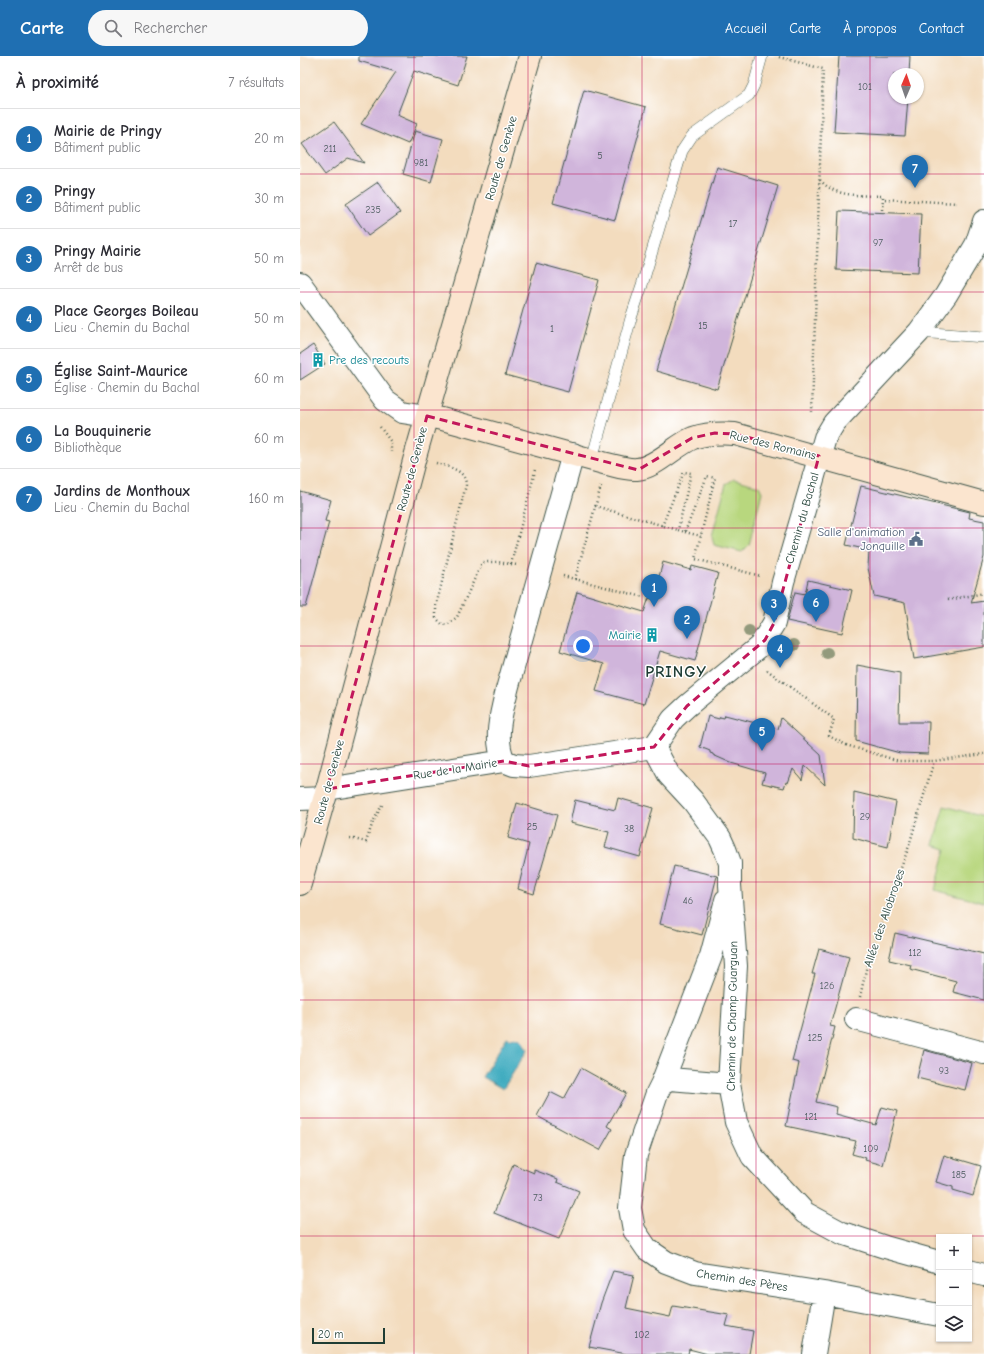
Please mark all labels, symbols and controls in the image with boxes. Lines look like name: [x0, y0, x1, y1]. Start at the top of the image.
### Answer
search box: [88, 10, 368, 46]
text: Carte: [20, 17, 64, 39]
icon: search: [102, 17, 124, 39]
text: Rechercher: [134, 19, 207, 37]
text: Accueil: [725, 20, 767, 37]
text: Carte: [789, 20, 821, 37]
text: À propos: [843, 20, 897, 37]
text: Contact: [919, 20, 964, 37]
north arrow: [888, 68, 924, 104]
text: À proximité: [16, 73, 99, 92]
text: 7 résultats: [228, 75, 284, 90]
house number: 101: [858, 81, 872, 93]
street label: Route de Genève: [482, 114, 520, 202]
text: Mairie de Pringy: [54, 122, 162, 140]
text: 1: [26, 131, 32, 146]
text: 20 m: [254, 131, 284, 146]
text: Bâtiment public: [54, 140, 141, 155]
house number: 211: [323, 143, 337, 155]
house number: 5: [597, 150, 603, 162]
pin: 7: [902, 155, 928, 188]
house number: 981: [414, 157, 428, 169]
text: Pringy: [54, 182, 95, 200]
text: 2: [26, 191, 32, 206]
text: 30 m: [254, 191, 284, 206]
text: Bâtiment public: [54, 200, 141, 215]
house number: 235: [365, 204, 381, 216]
house number: 17: [729, 218, 738, 230]
house number: 97: [873, 237, 883, 249]
text: Pringy Mairie: [54, 242, 141, 260]
text: 3: [26, 251, 32, 266]
text: 50 m: [254, 251, 284, 266]
text: Arrêt de bus: [54, 260, 123, 275]
text: Place Georges Boileau: [54, 302, 199, 320]
text: 4: [26, 311, 32, 326]
text: 50 m: [254, 311, 284, 326]
text: Lieu · Chemin du Bachal: [54, 320, 190, 335]
house number: 15: [698, 320, 708, 332]
house number: 1: [550, 323, 554, 335]
building icon: Pre des recouts: [310, 352, 326, 368]
place label: Pre des recouts: [329, 353, 409, 367]
text: Église Saint-Maurice: [54, 362, 188, 380]
text: 5: [26, 371, 32, 386]
text: 60 m: [254, 371, 284, 386]
text: Église · Chemin du Bachal: [54, 380, 200, 395]
text: La Bouquinerie: [54, 422, 151, 440]
street label: Route de Genève: [394, 425, 430, 513]
street label: Rue des Romains: [728, 428, 818, 462]
text: 6: [26, 431, 32, 446]
text: 60 m: [254, 431, 284, 446]
text: Bibliothèque: [54, 440, 122, 455]
street label: Chemin du Bachal: [782, 471, 822, 565]
text: Jardins de Monthoux: [54, 482, 190, 500]
text: 7: [26, 491, 32, 506]
text: 160 m: [249, 491, 284, 506]
text: Lieu · Chemin du Bachal: [54, 500, 190, 515]
place label: Salle d'animation Jonquille: [817, 525, 905, 553]
public building icon: Salle d'animation Jonquille: [908, 531, 924, 547]
pin: 1: [641, 574, 667, 607]
pin: 6: [803, 589, 829, 622]
pin: 3: [761, 590, 787, 623]
pin: 2: [674, 606, 700, 639]
building icon: Mairie: [644, 627, 660, 643]
place label: Mairie: [609, 628, 641, 642]
pin: 4: [767, 635, 793, 668]
your location: [573, 636, 593, 656]
district label: PRINGY: [645, 663, 707, 681]
pin: 5: [749, 718, 775, 751]
street label: Route de Genève: [311, 738, 347, 826]
street label: Rue de la Mairie: [412, 755, 498, 783]
house number: 29: [860, 811, 870, 823]
house number: 25: [527, 821, 537, 833]
house number: 38: [624, 823, 634, 835]
street label: Allée des Allobroges: [861, 867, 907, 969]
house number: 46: [683, 895, 693, 907]
street label: Chemin de Champ Guarguan: [724, 941, 740, 1091]
house number: 112: [908, 947, 922, 959]
house number: 126: [820, 980, 834, 992]
house number: 125: [808, 1032, 822, 1044]
house number: 93: [939, 1065, 949, 1077]
house number: 121: [804, 1111, 818, 1123]
house number: 109: [863, 1143, 879, 1155]
house number: 185: [952, 1169, 966, 1181]
house number: 73: [533, 1192, 543, 1204]
map controls: [936, 1234, 972, 1342]
button: +: [936, 1234, 972, 1270]
street label: Chemin des Pères: [695, 1266, 789, 1294]
button: −: [936, 1270, 972, 1306]
button: layers: [936, 1306, 972, 1342]
scale bar: [312, 1326, 385, 1345]
text: 20 m: [318, 1328, 343, 1341]
house number: 102: [634, 1329, 650, 1341]

